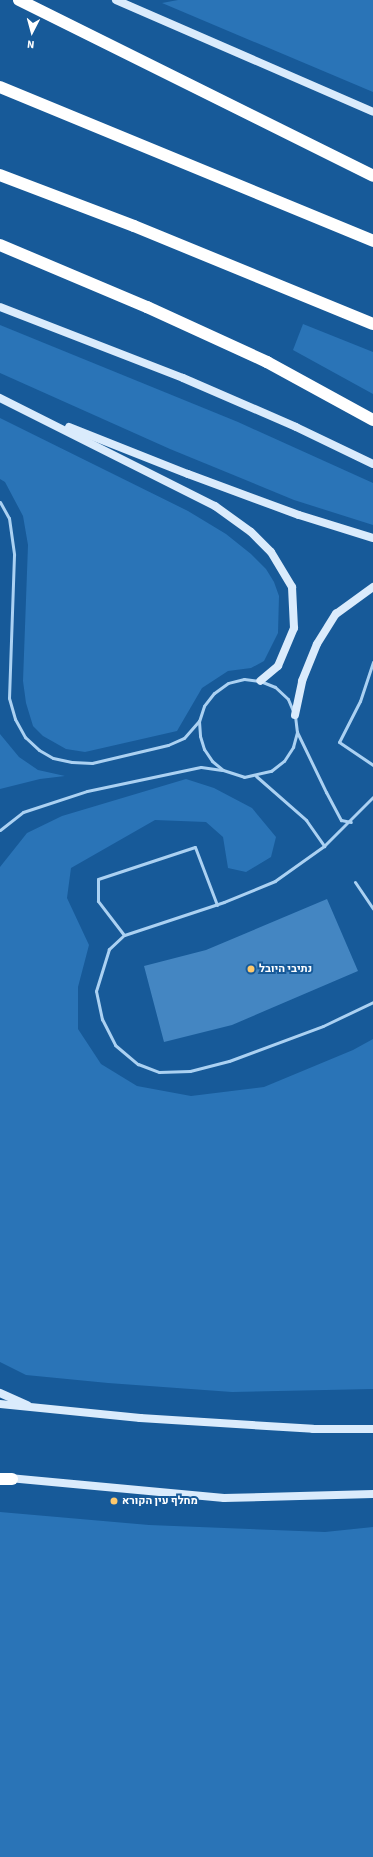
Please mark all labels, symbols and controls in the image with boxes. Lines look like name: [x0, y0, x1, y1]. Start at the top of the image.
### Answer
north arrow: [12, 12, 52, 52]
text: N: [26, 37, 35, 52]
place label: נתיבי היובל: [259, 962, 312, 976]
marker: נתיבי היובל: [246, 964, 256, 974]
place label: מחלף עין הקורא: [122, 1494, 198, 1508]
marker: מחלף עין הקורא: [109, 1496, 119, 1506]

